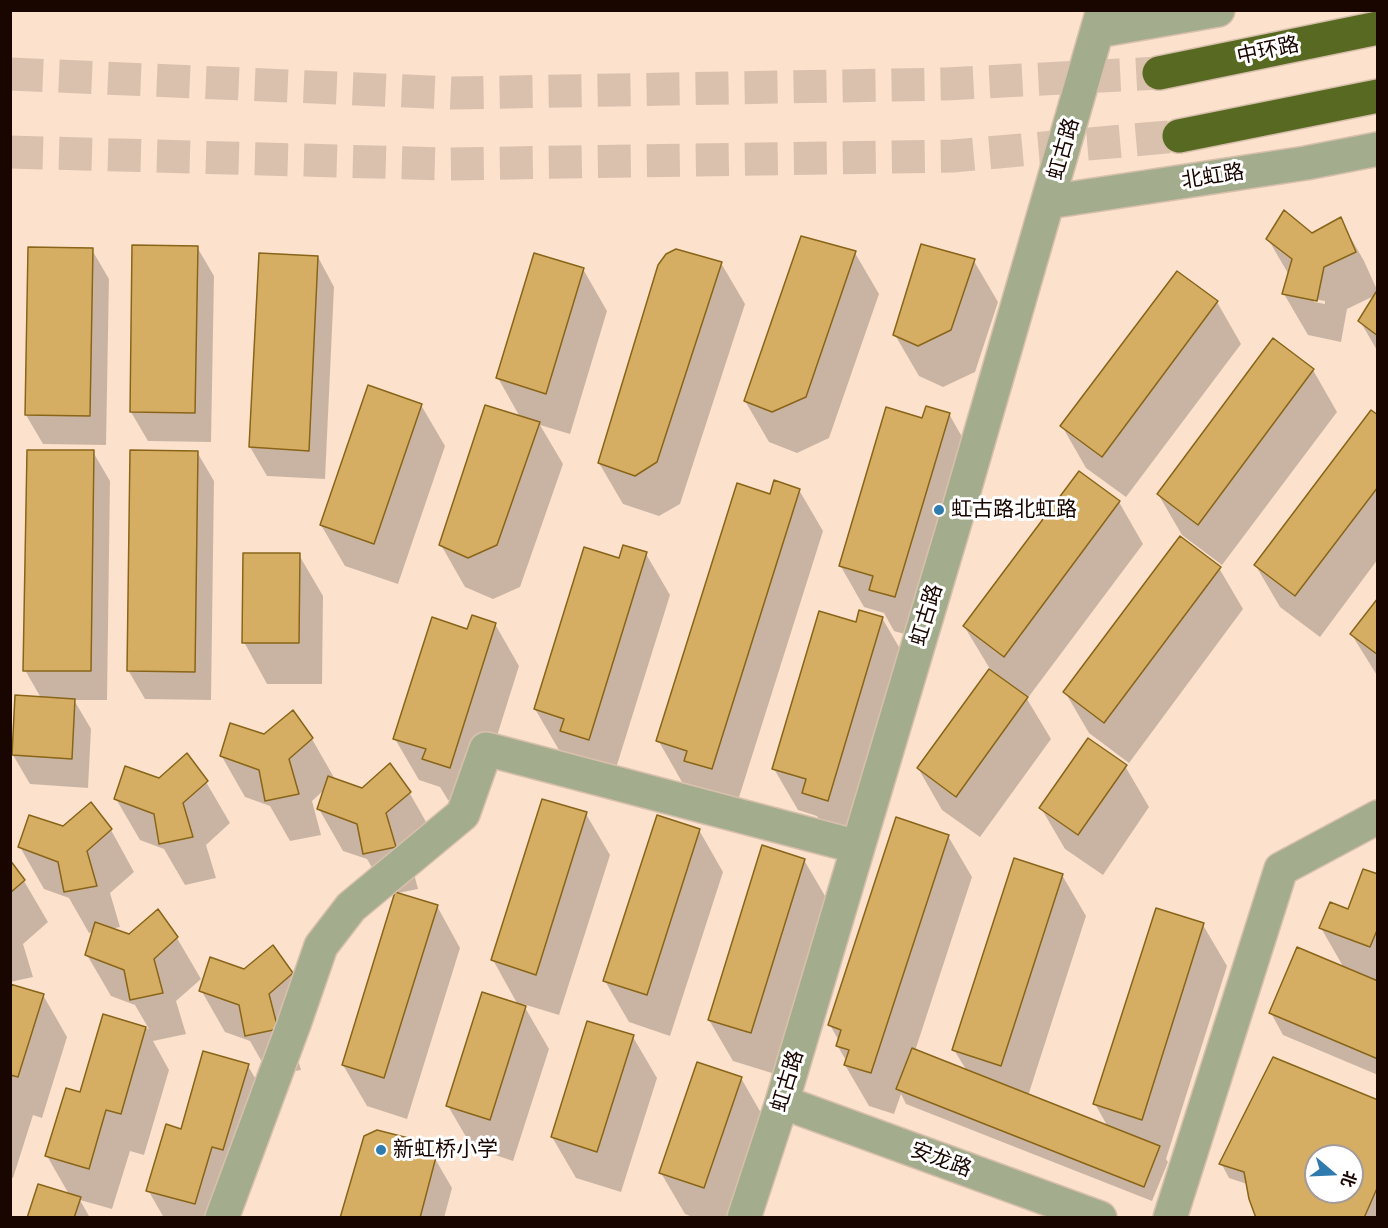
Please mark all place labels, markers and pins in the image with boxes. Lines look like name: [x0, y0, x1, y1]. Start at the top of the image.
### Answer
place label: 虹古路北虹路: [951, 497, 1077, 523]
marker: 虹古路北虹路: [932, 503, 946, 517]
place label: 新虹桥小学: [393, 1137, 498, 1163]
marker: 新虹桥小学: [374, 1143, 388, 1157]

